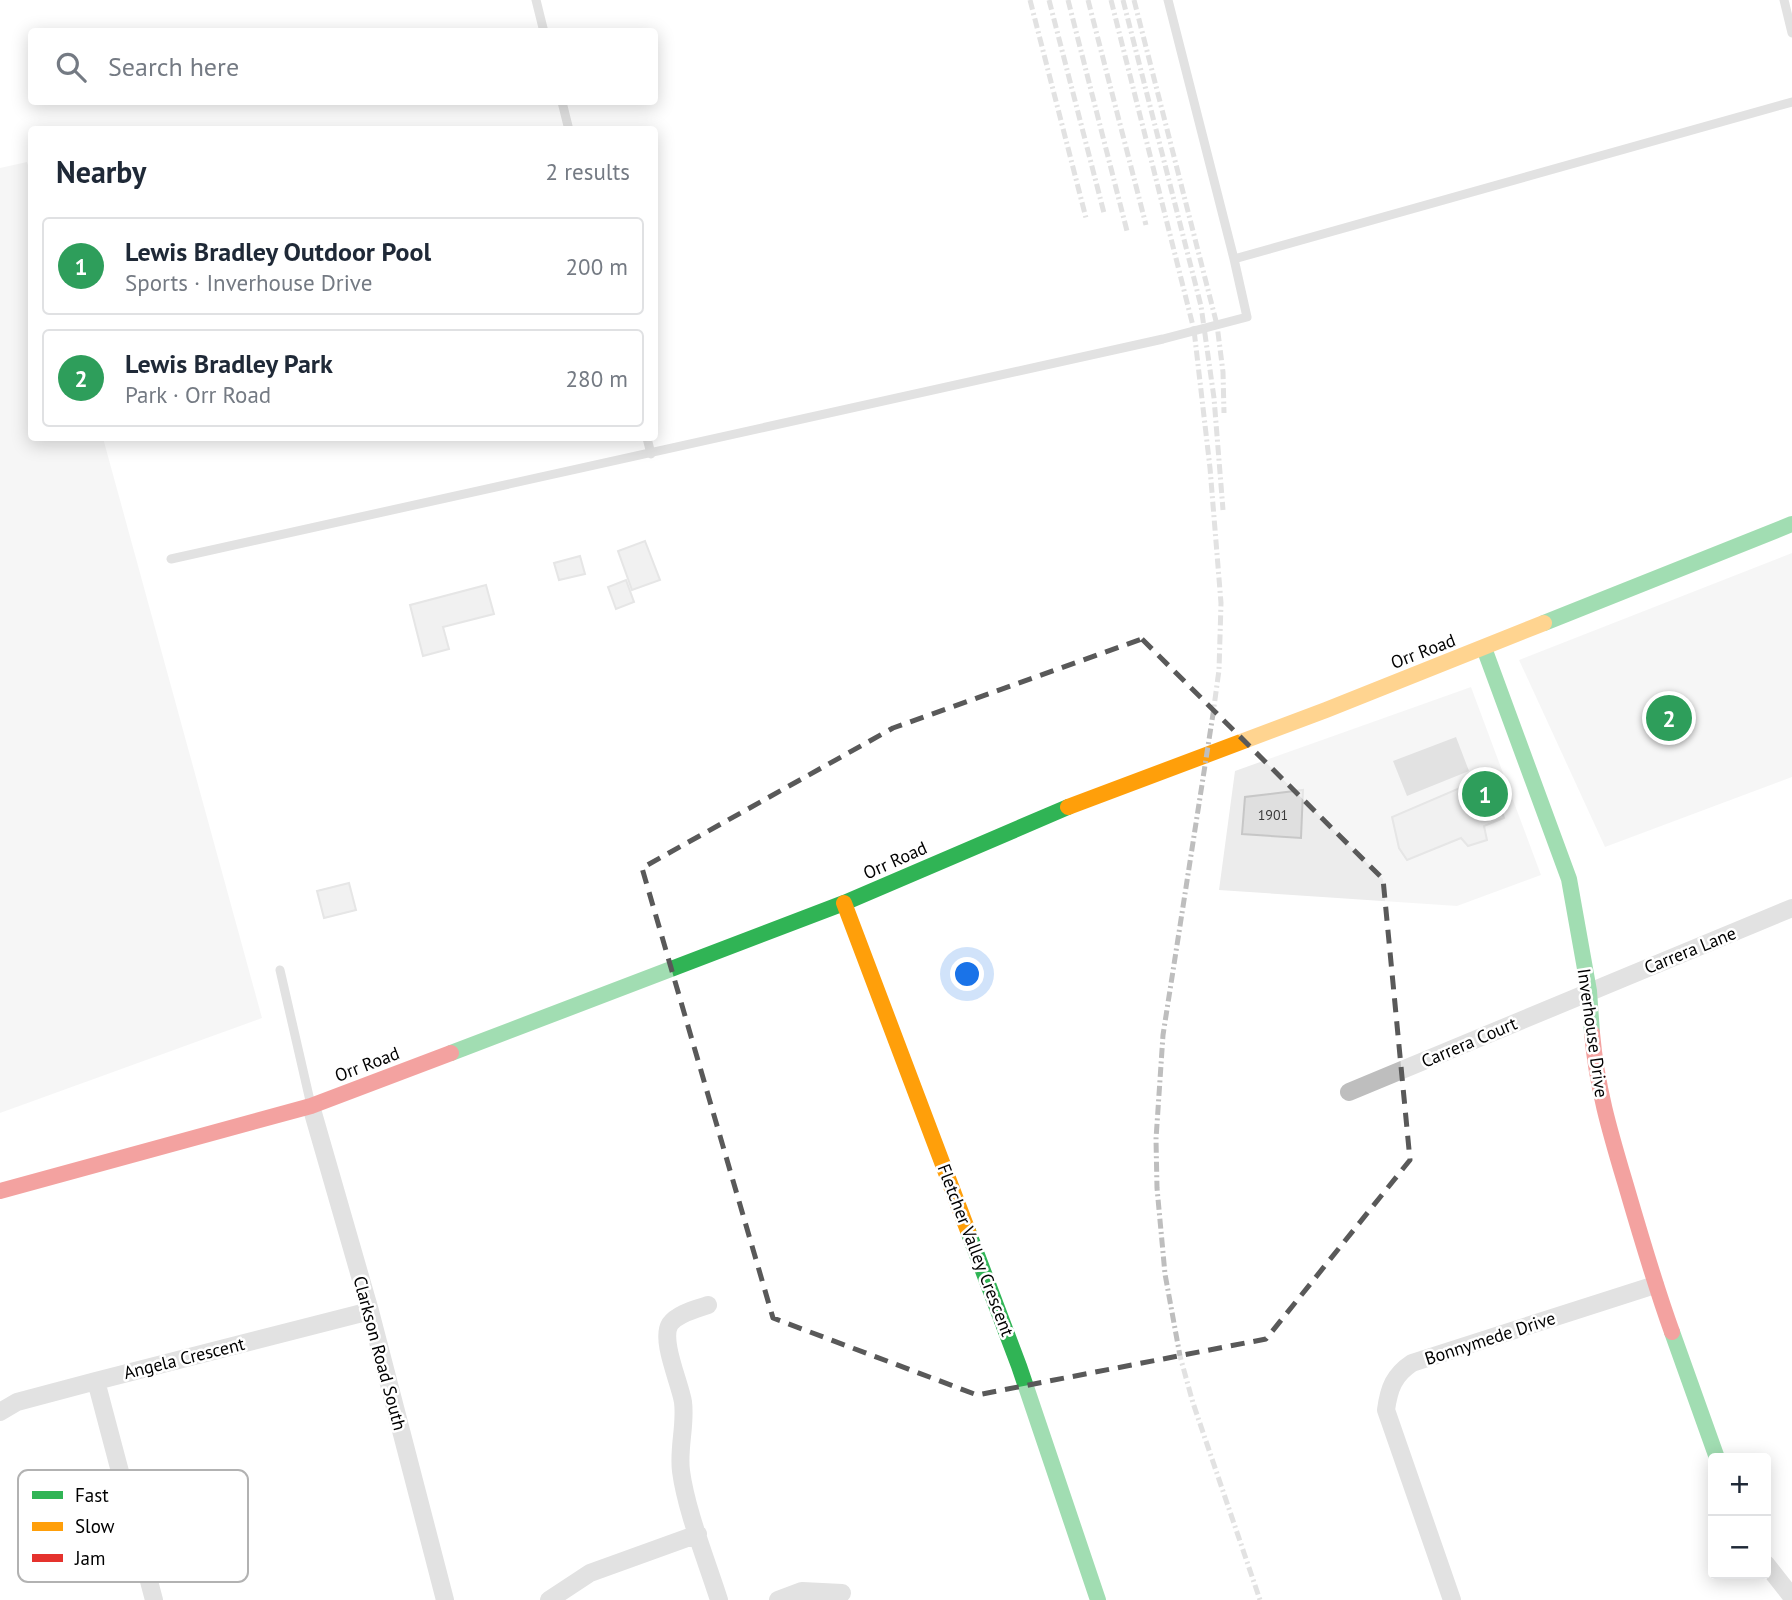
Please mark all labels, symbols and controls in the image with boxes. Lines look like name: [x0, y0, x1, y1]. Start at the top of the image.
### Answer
search box: [28, 28, 658, 105]
icon: search: [52, 48, 90, 86]
text: Search here: [108, 50, 239, 83]
text: Nearby: [56, 152, 146, 191]
text: 2 results: [546, 157, 630, 186]
text: Lewis Bradley Outdoor Pool: [125, 235, 431, 268]
text: 1: [74, 252, 88, 281]
text: 200 m: [566, 252, 628, 281]
text: Sports · Inverhouse Drive: [125, 268, 372, 297]
text: Lewis Bradley Park: [125, 347, 333, 380]
text: 2: [74, 364, 88, 393]
text: 280 m: [566, 364, 628, 393]
text: Park · Orr Road: [125, 380, 271, 409]
street label: Orr Road: [1387, 628, 1459, 674]
pin: 2: [1646, 692, 1692, 744]
pin: 1: [1462, 768, 1508, 820]
house number: 1901: [1258, 806, 1288, 824]
street label: Orr Road: [860, 836, 930, 884]
street label: Carrera Lane: [1641, 921, 1739, 979]
your location: [950, 957, 984, 991]
street label: Inverhouse Drive: [1573, 967, 1613, 1099]
street label: Carrera Court: [1418, 1012, 1520, 1072]
street label: Orr Road: [331, 1041, 403, 1087]
street label: Fletcher Valley Crescent: [933, 1161, 1019, 1339]
street label: Clarkson Road South: [348, 1273, 412, 1433]
street label: Bonnymede Drive: [1422, 1306, 1558, 1370]
street label: Angela Crescent: [121, 1332, 247, 1384]
map controls: [1708, 1453, 1771, 1579]
button: +: [1708, 1453, 1771, 1516]
legend: [18, 1470, 248, 1582]
text: Fast: [75, 1483, 109, 1507]
text: Slow: [75, 1514, 115, 1538]
button: −: [1708, 1516, 1771, 1579]
text: Jam: [74, 1546, 105, 1570]

